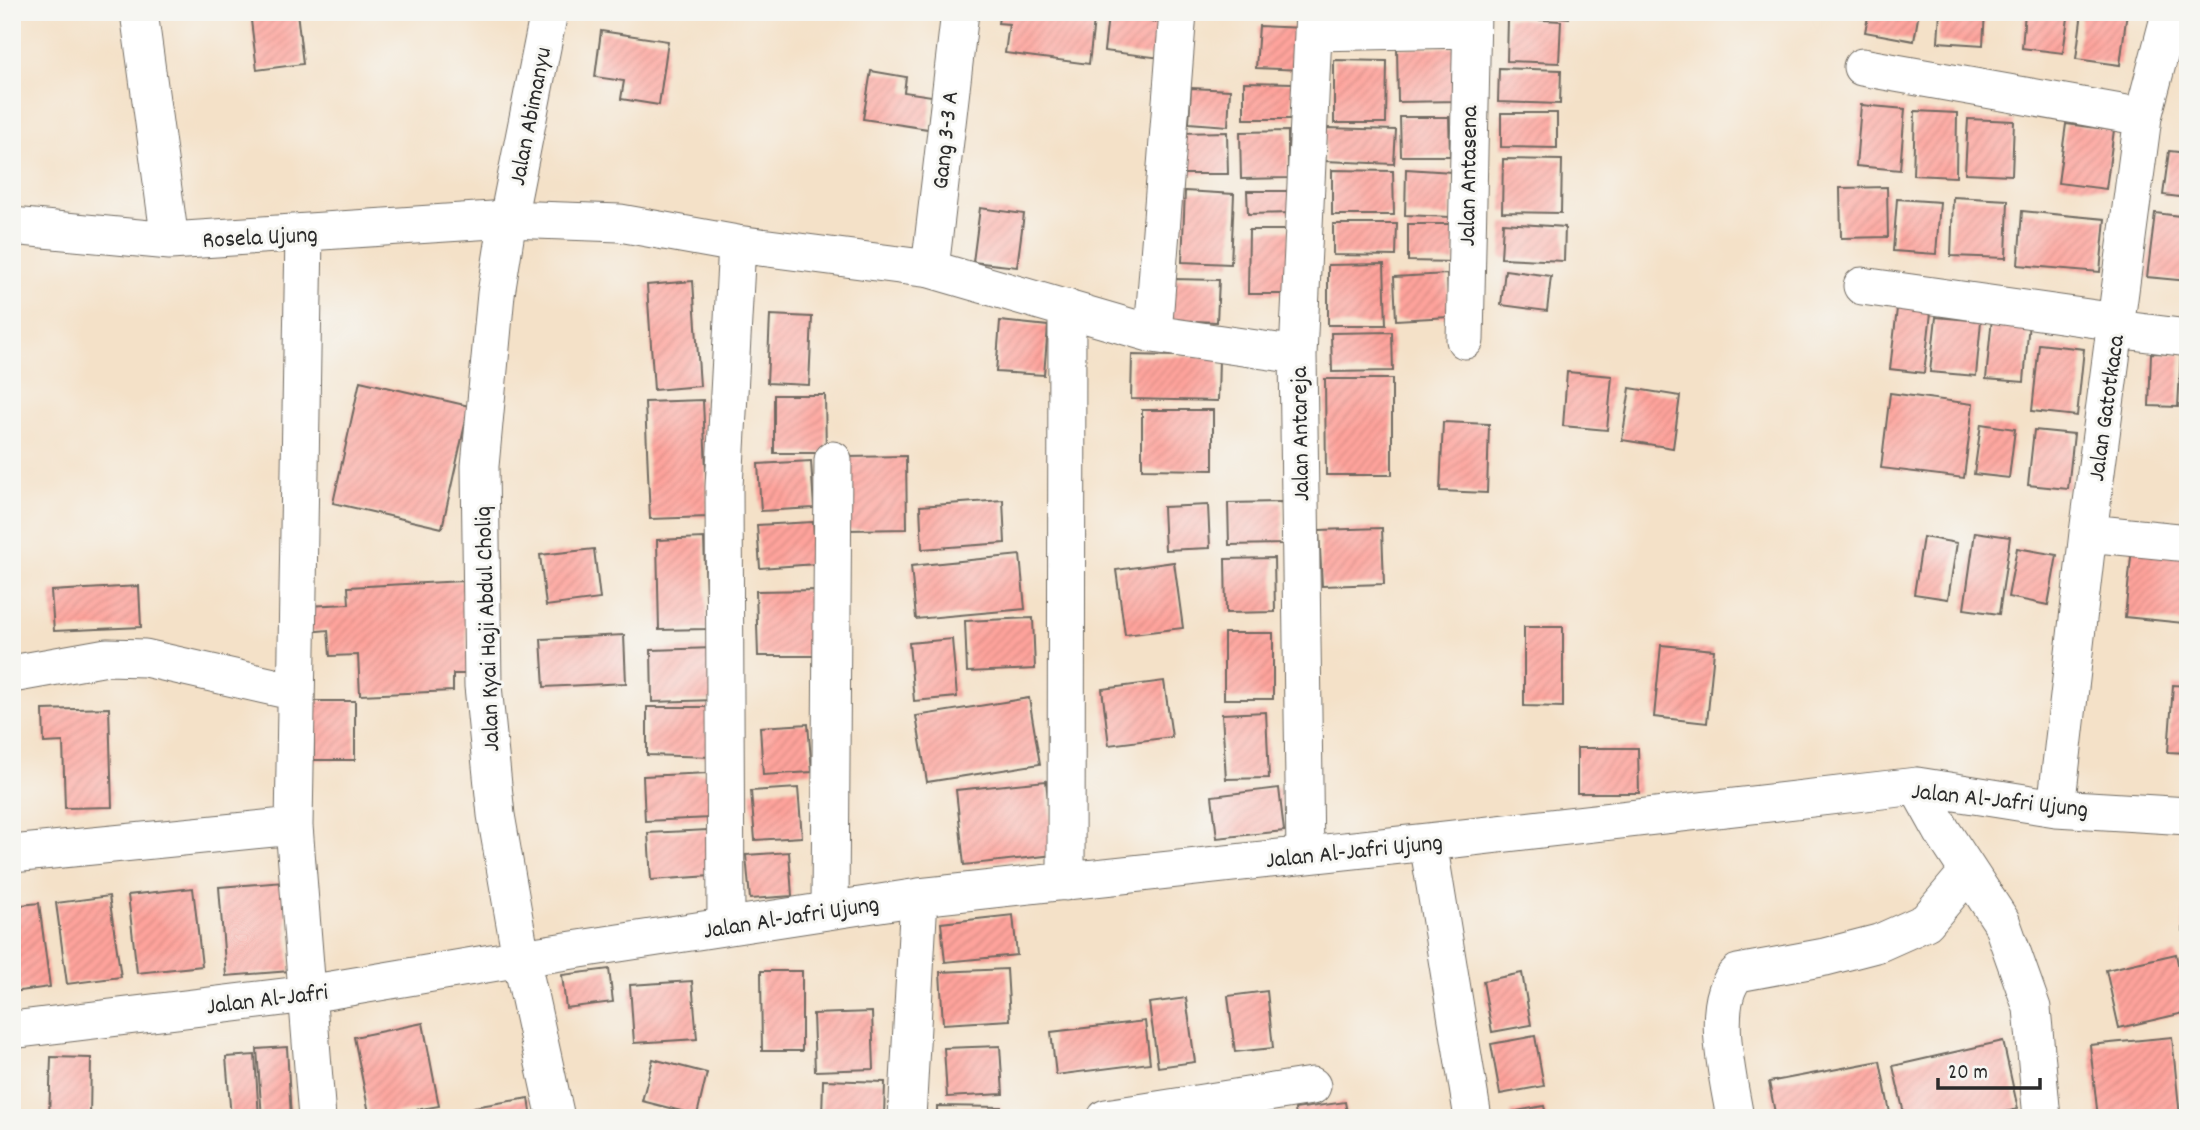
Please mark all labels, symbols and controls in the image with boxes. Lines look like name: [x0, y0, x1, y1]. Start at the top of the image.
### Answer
street label: Jalan Abimanyu: [502, 44, 562, 189]
street label: Gang 3-3 A: [925, 90, 969, 191]
street label: Jalan Antasena: [1452, 105, 1488, 247]
street label: Rosela Ujung: [202, 219, 319, 259]
street label: Jalan Gatotkaca: [2081, 332, 2135, 484]
street label: Jalan Antareja: [1284, 365, 1320, 502]
street label: Jalan Kyai Haji Abdul Choliq: [468, 505, 510, 752]
street label: Jalan Al-Jafri Ujung: [1910, 776, 2090, 828]
street label: Jalan Al-Jafri Ujung: [1264, 827, 1444, 879]
street label: Jalan Al-Jafri Ujung: [701, 888, 882, 950]
street label: Jalan Al-Jafri: [205, 977, 330, 1025]
scale bar: [1938, 1046, 2039, 1090]
text: 20 m: [1948, 1059, 1988, 1089]

